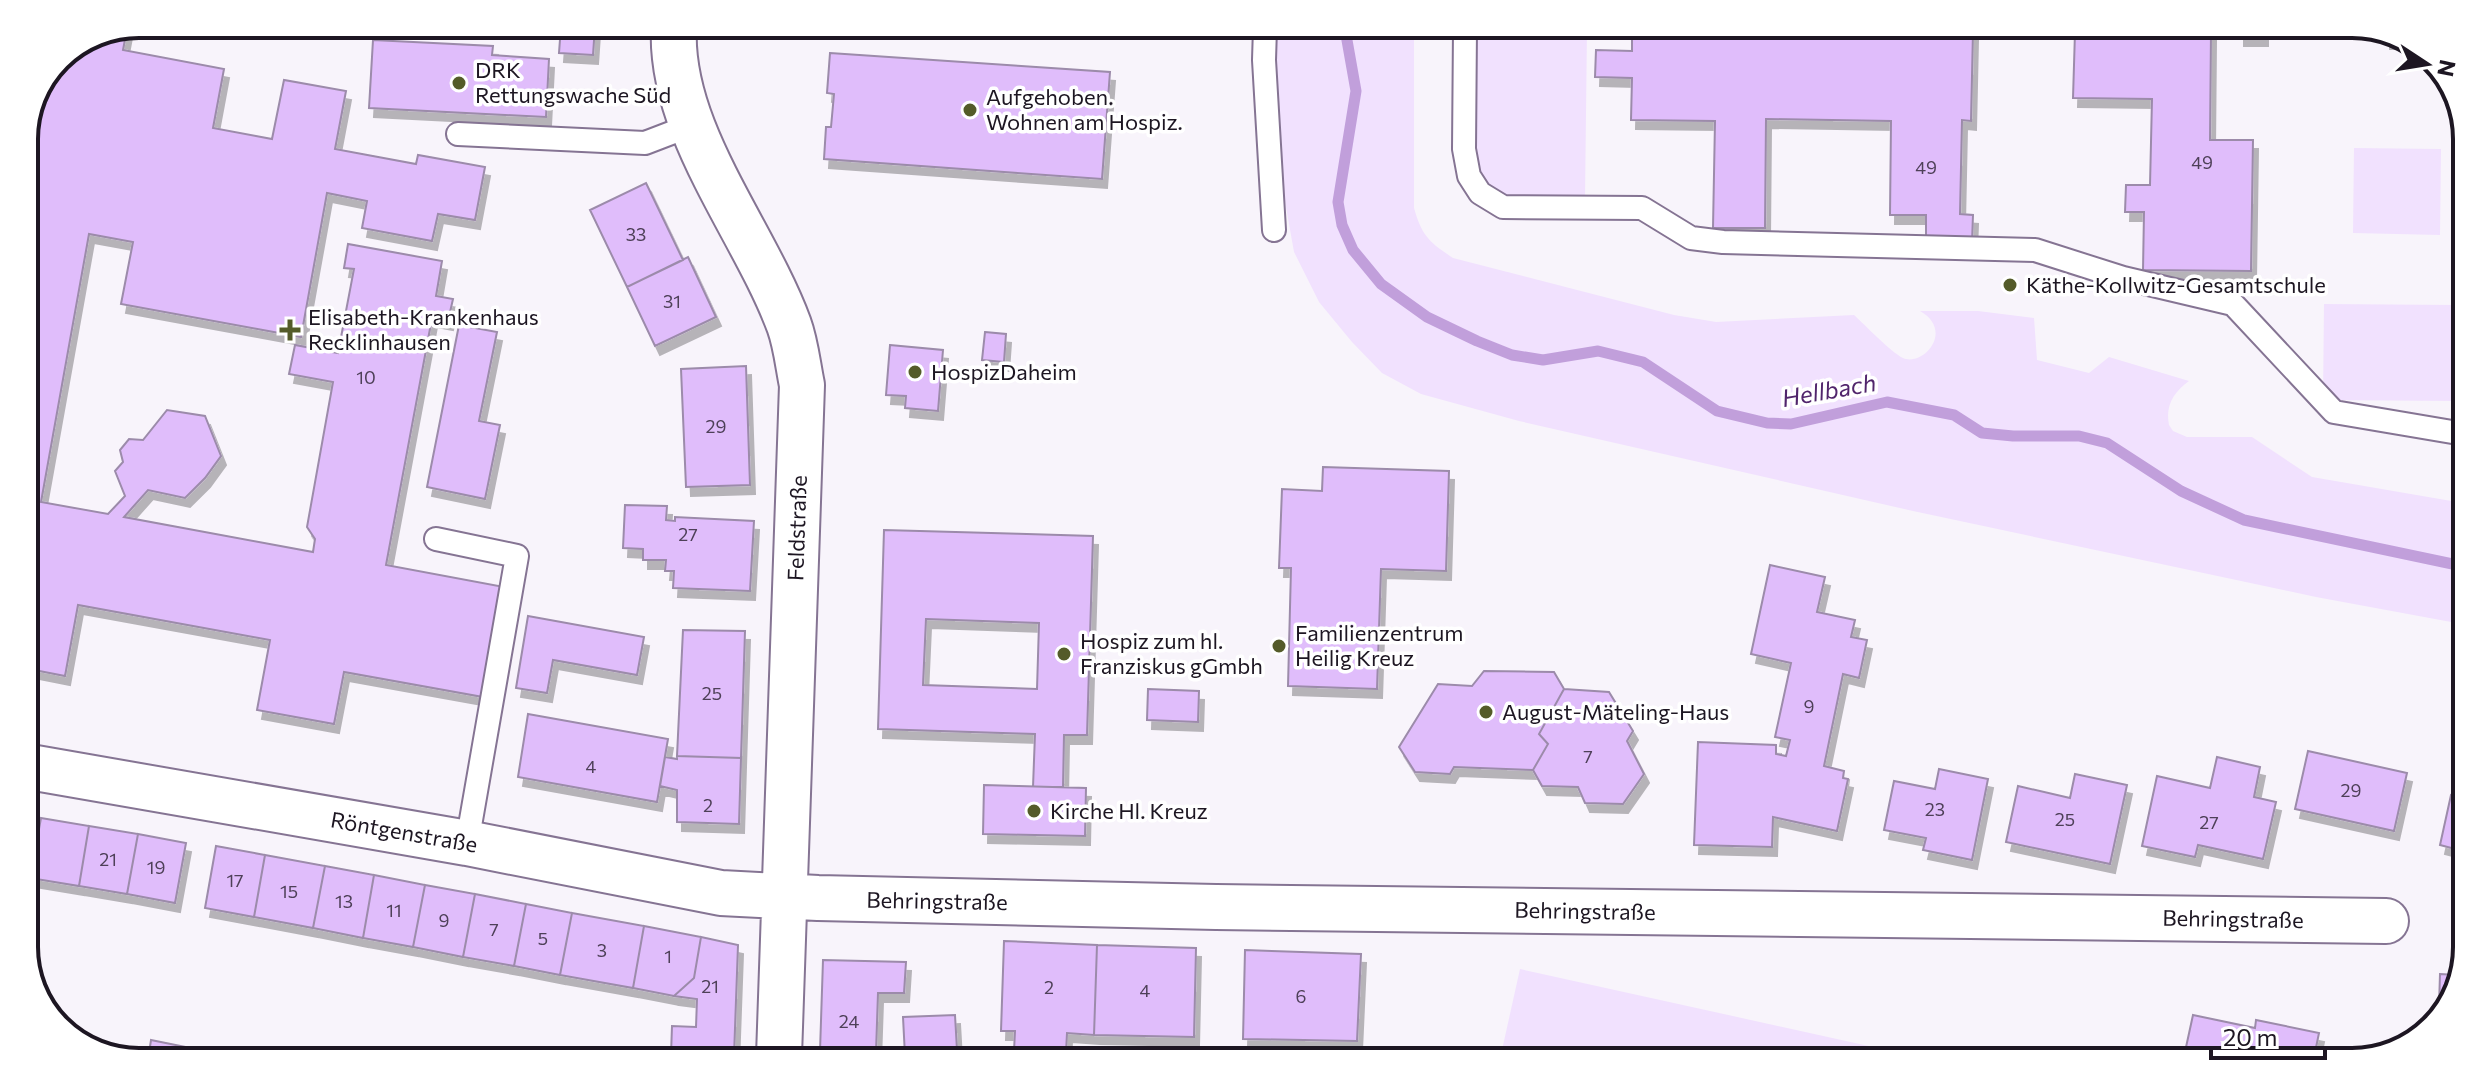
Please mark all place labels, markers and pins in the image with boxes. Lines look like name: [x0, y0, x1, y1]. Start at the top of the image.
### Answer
place label: DRK Rettungswache Süd: [475, 56, 671, 108]
marker: DRK Rettungswache Süd: [450, 74, 468, 92]
place label: Aufgehoben. Wohnen am Hospiz.: [986, 83, 1183, 135]
marker: Aufgehoben. Wohnen am Hospiz.: [961, 101, 979, 119]
place label: Käthe-Kollwitz-Gesamtschule: [2026, 271, 2326, 298]
marker: Käthe-Kollwitz-Gesamtschule: [2001, 276, 2019, 294]
place label: Elisabeth-Krankenhaus Recklinhausen: [308, 303, 539, 355]
marker: Elisabeth-Krankenhaus Recklinhausen: [279, 319, 301, 341]
place label: HospizDaheim: [931, 358, 1077, 385]
marker: HospizDaheim: [906, 363, 924, 381]
place label: Familienzentrum Heilig Kreuz: [1295, 619, 1463, 671]
place label: Hospiz zum hl. Franziskus gGmbh: [1080, 627, 1263, 679]
marker: Familienzentrum Heilig Kreuz: [1270, 637, 1288, 655]
marker: Hospiz zum hl. Franziskus gGmbh: [1055, 645, 1073, 663]
place label: August-Mäteling-Haus: [1502, 698, 1729, 725]
marker: August-Mäteling-Haus: [1477, 703, 1495, 721]
place label: Kirche Hl. Kreuz: [1050, 797, 1208, 824]
marker: Kirche Hl. Kreuz: [1025, 802, 1043, 820]

